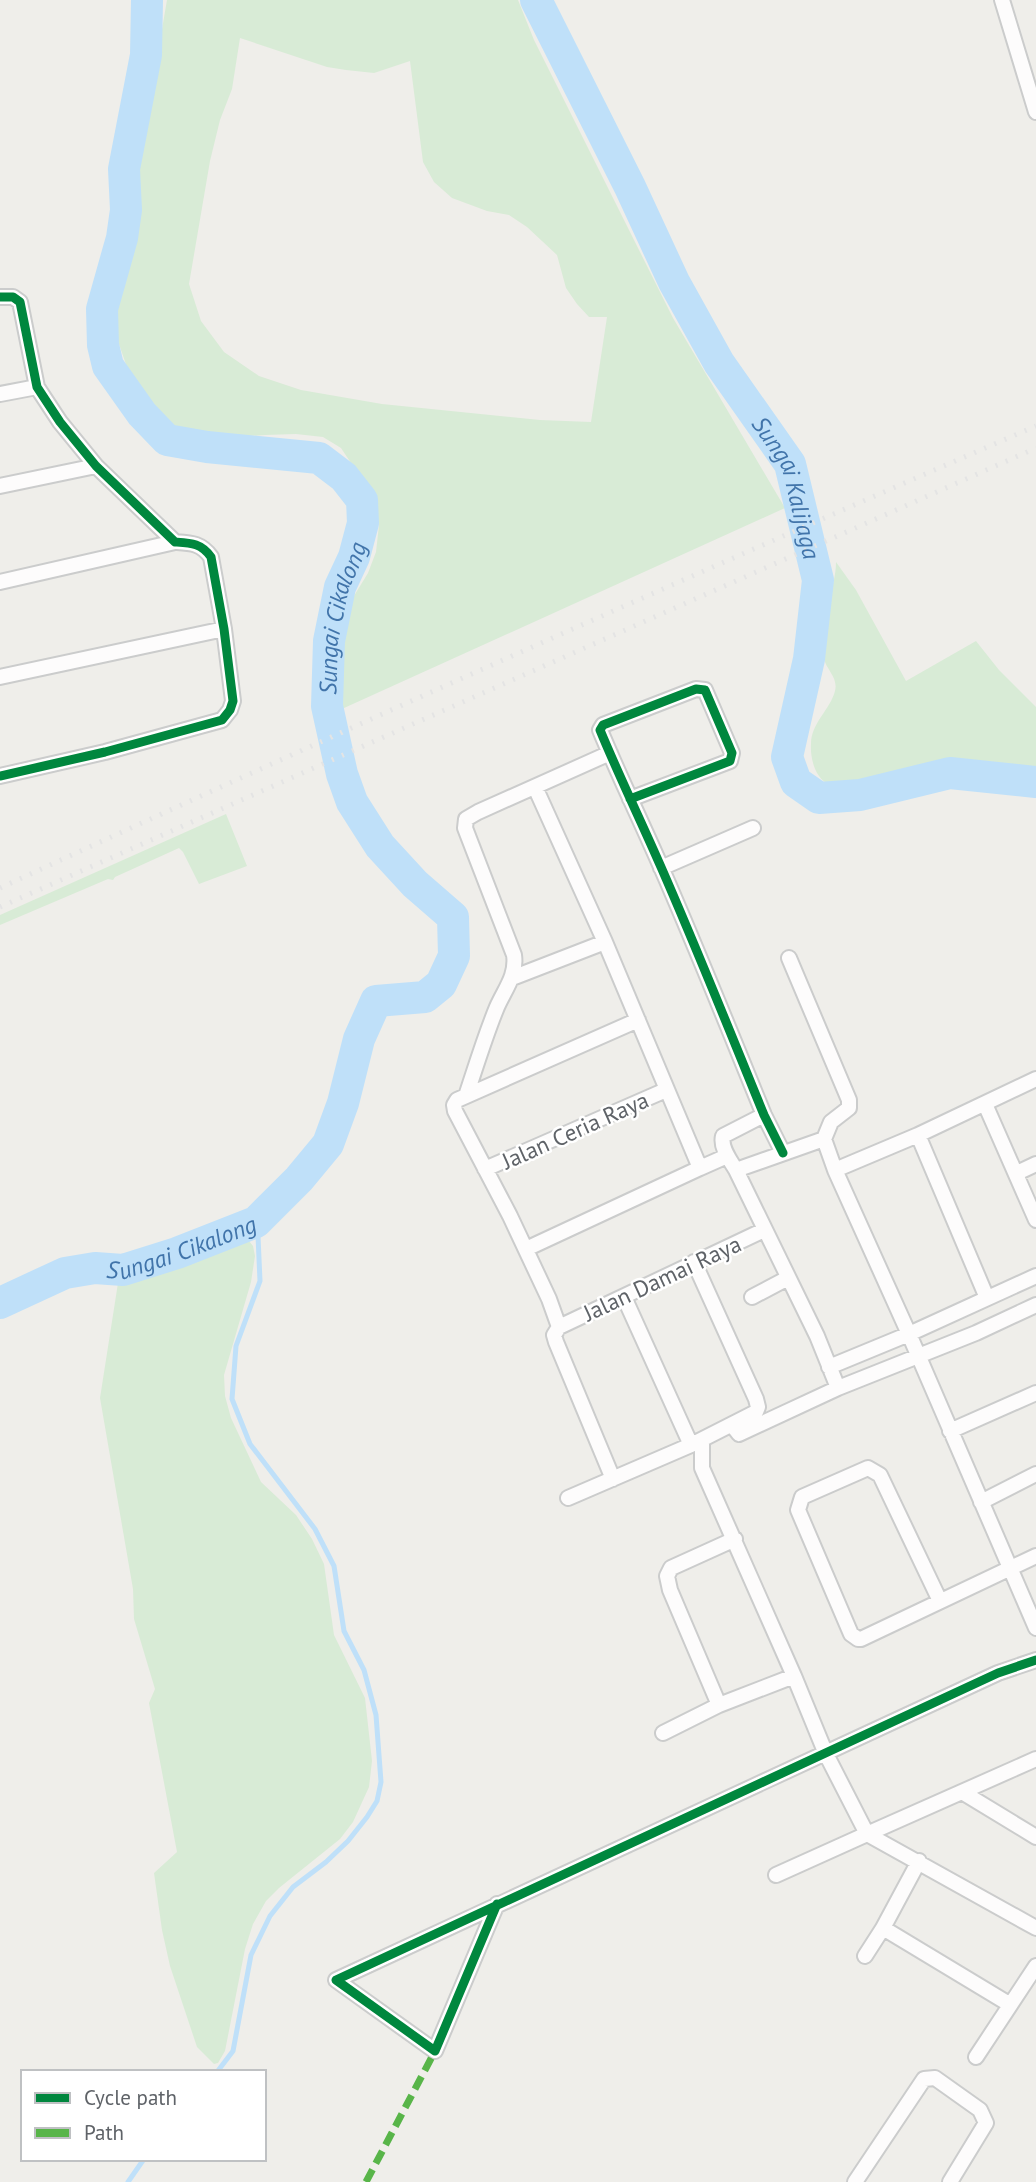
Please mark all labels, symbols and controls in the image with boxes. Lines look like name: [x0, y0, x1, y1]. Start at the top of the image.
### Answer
water label: Sungai Kalijaga: [745, 410, 828, 562]
water label: Sungai Cikalong: [312, 538, 373, 695]
street label: Jalan Ceria Raya: [496, 1085, 653, 1176]
water label: Sungai Cikalong: [105, 1208, 261, 1286]
street label: Jalan Damai Raya: [578, 1229, 746, 1328]
legend: [21, 2070, 266, 2161]
text: Cycle path: [84, 2084, 177, 2111]
text: Path: [84, 2119, 124, 2146]

